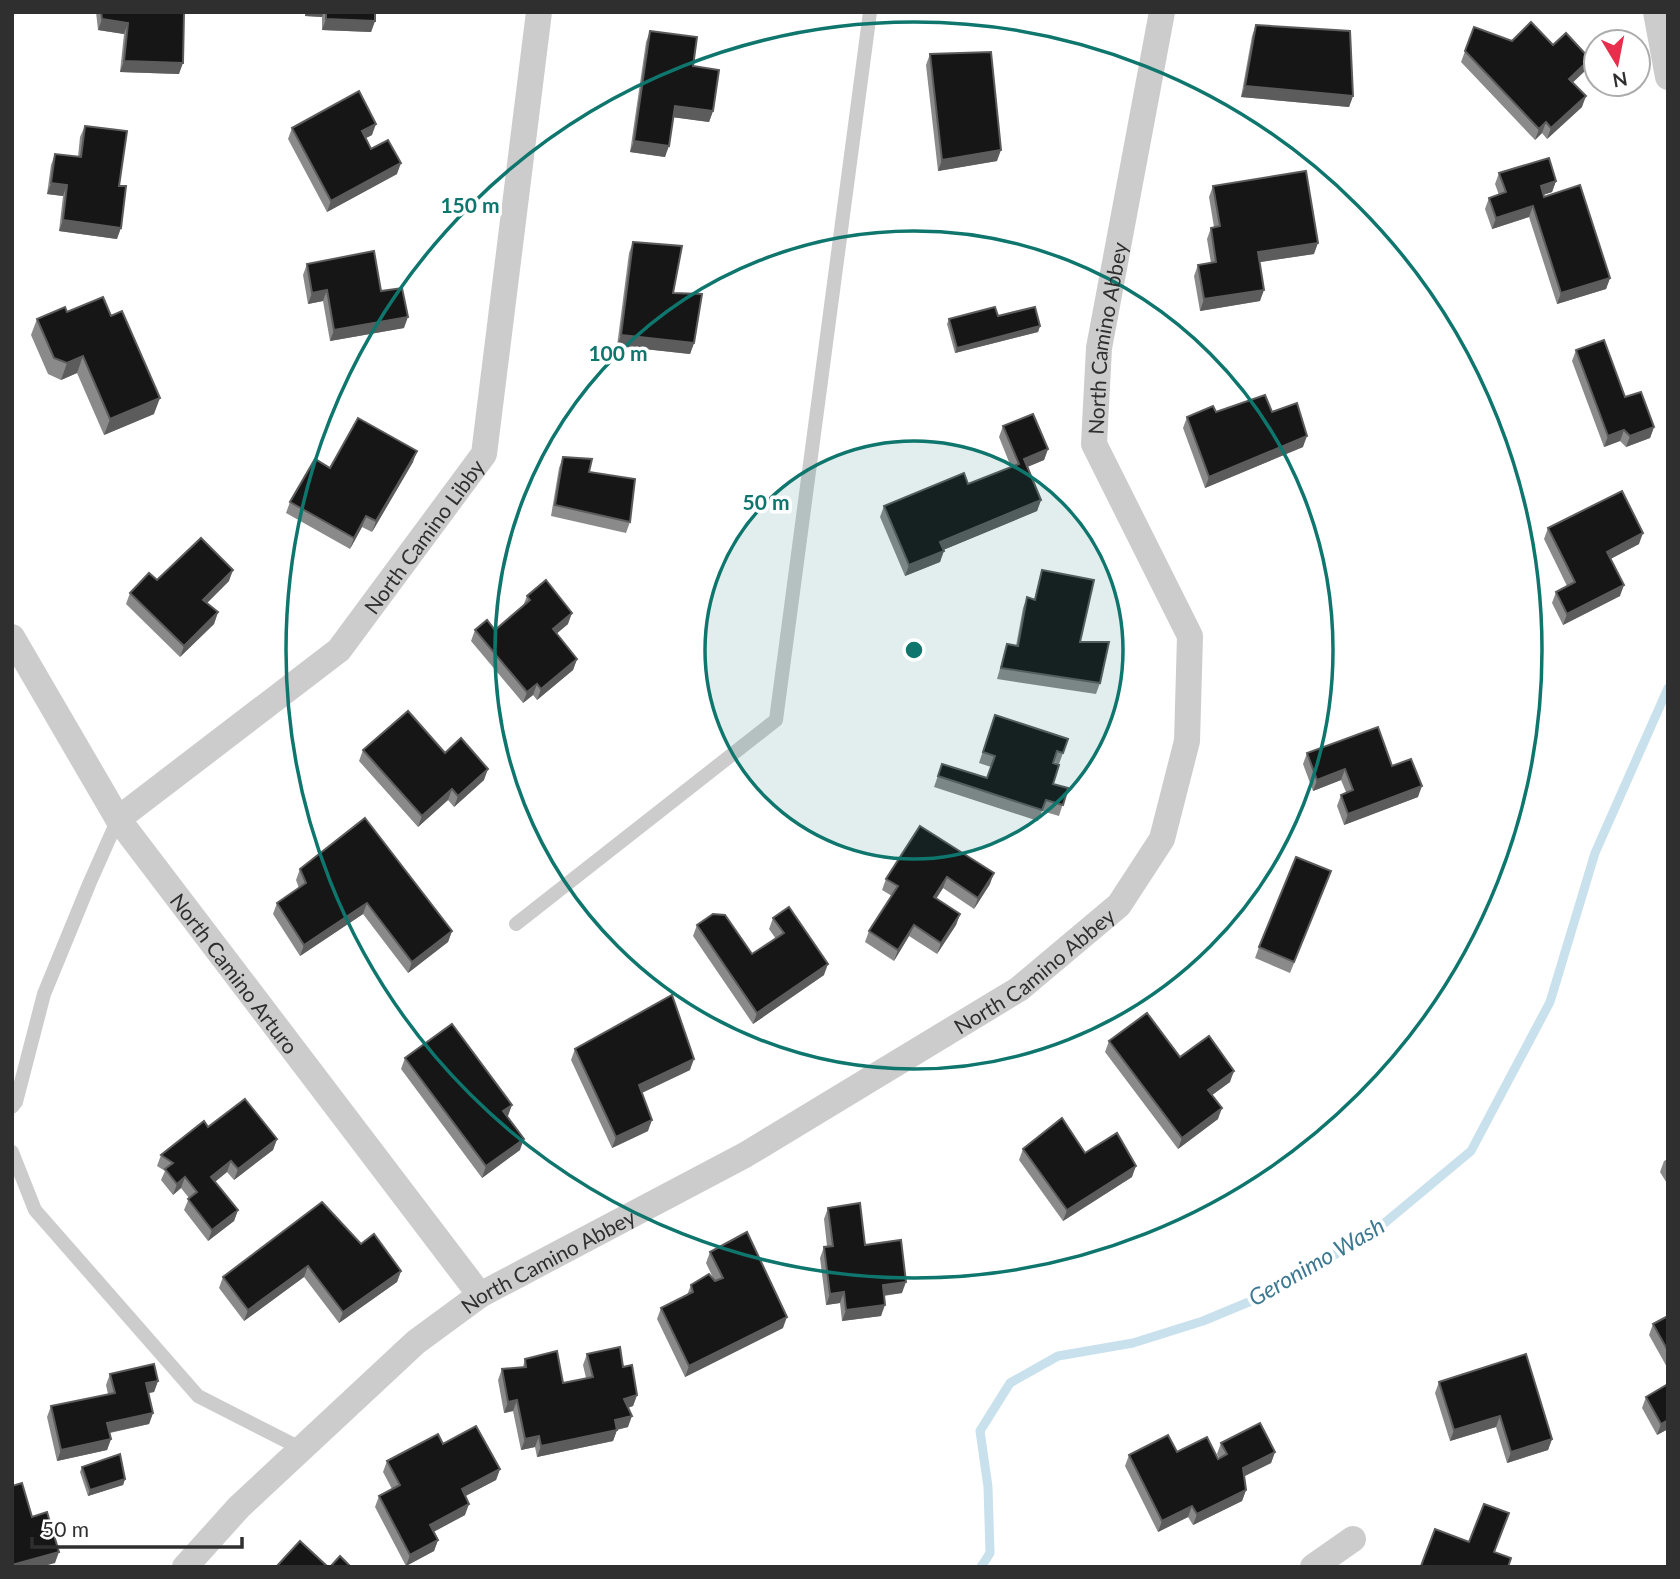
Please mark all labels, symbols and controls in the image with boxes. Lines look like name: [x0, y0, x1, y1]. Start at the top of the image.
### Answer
north arrow: [1582, 28, 1652, 98]
text: N: [1611, 68, 1629, 93]
text: 150 m: [440, 192, 500, 217]
street label: North Camino Abbey: [1082, 240, 1131, 435]
text: 100 m: [588, 340, 648, 365]
street label: North Camino Libby: [358, 454, 489, 618]
text: 50 m: [742, 489, 790, 514]
centre of rings: [902, 638, 926, 662]
street label: North Camino Arturo: [166, 888, 304, 1058]
street label: North Camino Abbey: [949, 902, 1119, 1038]
street label: North Camino Abbey: [455, 1203, 639, 1318]
water label: Geronimo Wash: [1243, 1211, 1389, 1311]
scale bar: [32, 1506, 242, 1550]
text: 50 m: [42, 1516, 89, 1541]

